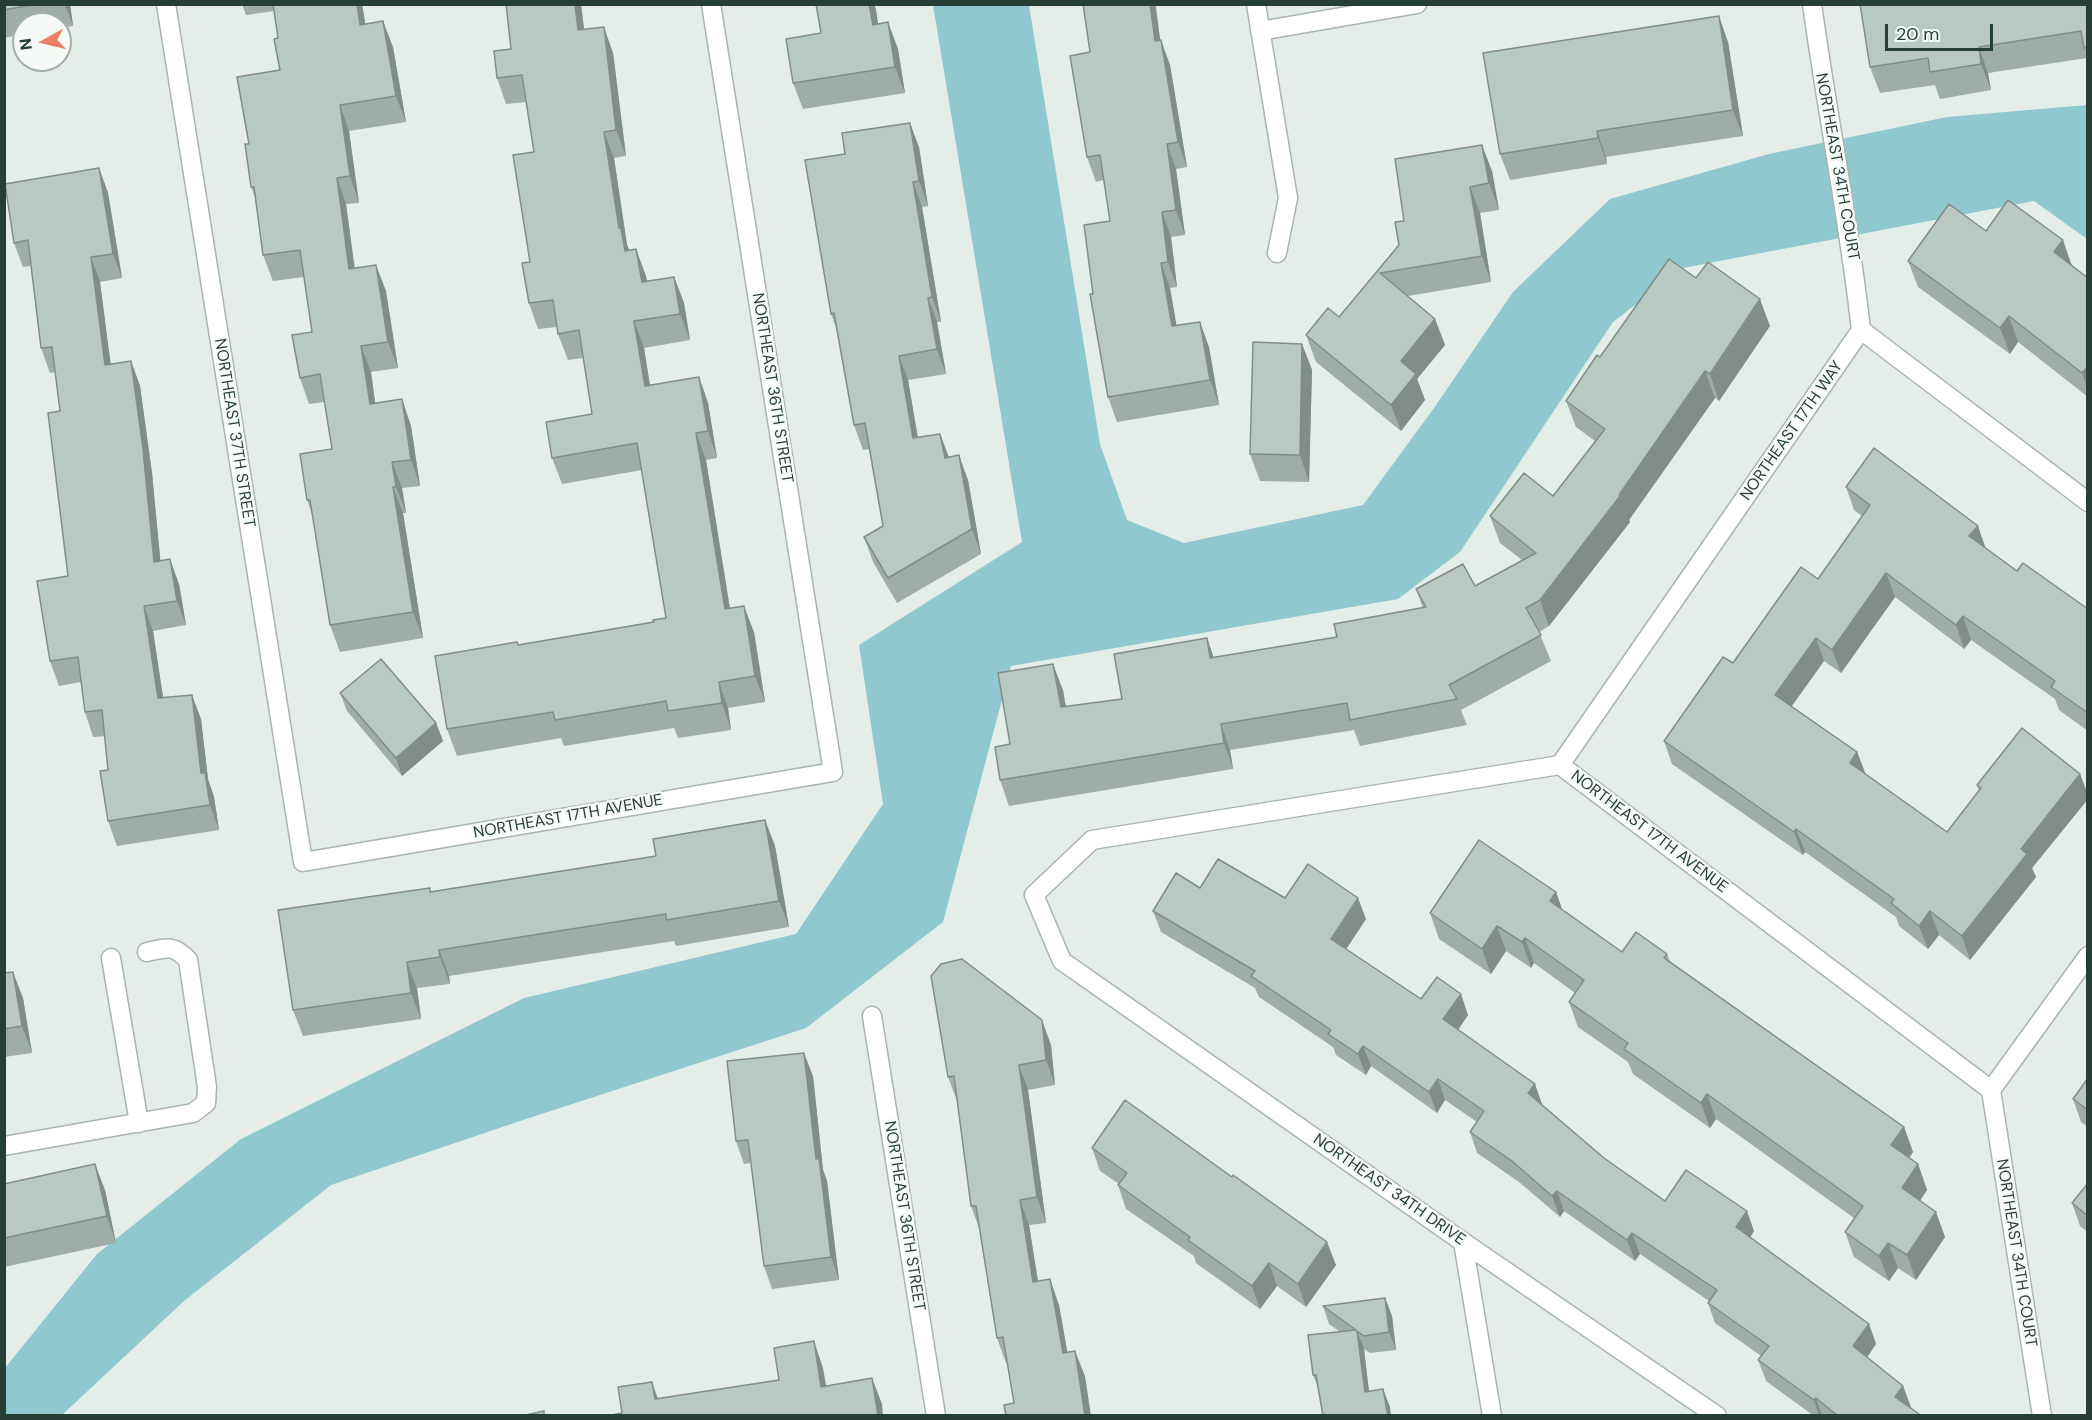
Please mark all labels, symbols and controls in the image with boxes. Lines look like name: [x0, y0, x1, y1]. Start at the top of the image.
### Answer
north arrow: [12, 12, 72, 72]
scale bar: [1888, 12, 1996, 50]
text: 20 m: [1896, 22, 1939, 46]
text: N: [14, 37, 37, 52]
street label: NORTHEAST 34TH COURT: [1811, 72, 1863, 262]
street label: NORTHEAST 36TH STREET: [747, 292, 797, 484]
street label: NORTHEAST 37TH STREET: [210, 337, 258, 529]
street label: NORTHEAST 17TH WAY: [1737, 358, 1847, 504]
street label: NORTHEAST 17TH AVENUE: [1567, 767, 1731, 897]
street label: NORTHEAST 17TH AVENUE: [472, 791, 664, 843]
street label: NORTHEAST 36TH STREET: [879, 1120, 929, 1312]
street label: NORTHEAST 34TH DRIVE: [1309, 1130, 1469, 1250]
street label: NORTHEAST 34TH COURT: [1992, 1158, 2040, 1348]

